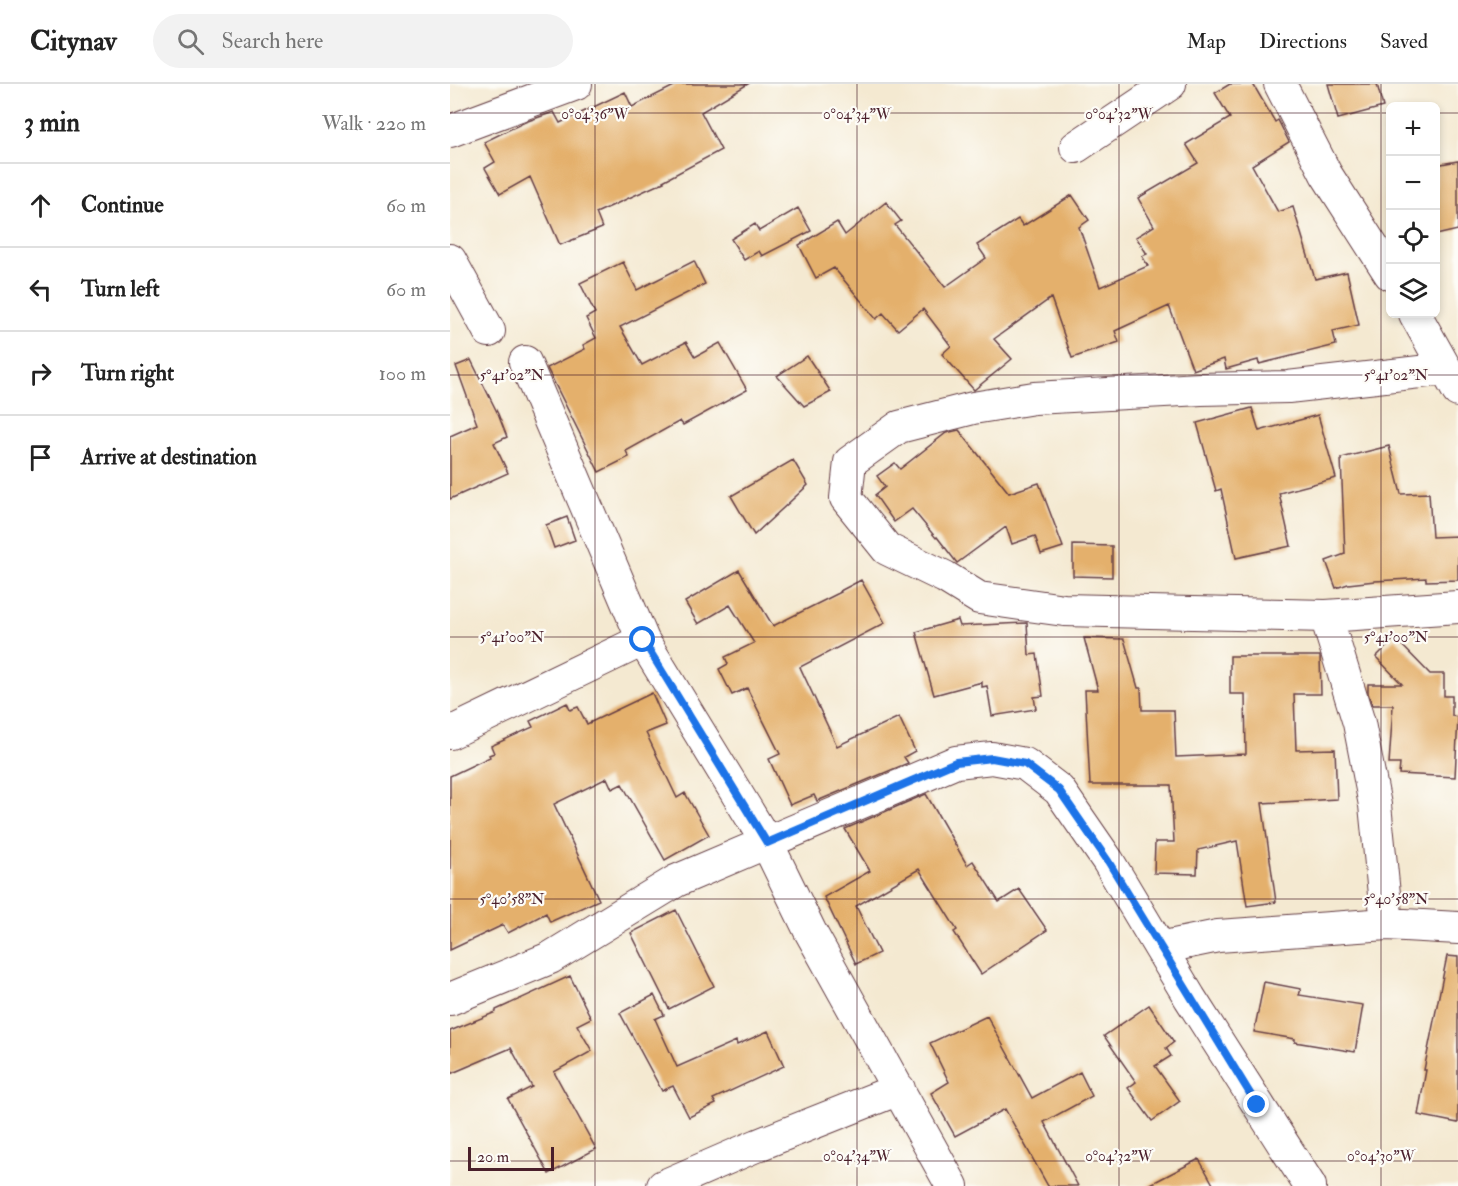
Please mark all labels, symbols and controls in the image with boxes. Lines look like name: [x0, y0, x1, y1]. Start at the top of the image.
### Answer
search box: [153, 14, 573, 68]
text: Citynav: [30, 24, 117, 59]
icon: search: [174, 25, 207, 58]
text: Search here: [222, 27, 323, 55]
text: Map: [1186, 28, 1226, 55]
text: Directions: [1259, 28, 1347, 55]
text: Saved: [1380, 28, 1428, 55]
map controls: [1386, 102, 1440, 318]
button: +: [1386, 102, 1440, 156]
text: 0°04'36"W: [561, 105, 630, 124]
text: 0°04'34"W: [823, 105, 892, 124]
text: 0°04'32"W: [1085, 105, 1154, 124]
text: 3 min: [24, 107, 80, 139]
text: Walk · 220 m: [322, 111, 426, 136]
button: −: [1386, 156, 1440, 210]
icon: ahead: [24, 189, 57, 222]
text: Continue: [81, 191, 164, 219]
text: 60 m: [386, 193, 426, 218]
button: locate: [1386, 210, 1440, 264]
button: layers: [1386, 264, 1440, 318]
icon: left: [24, 273, 57, 306]
text: Turn left: [81, 275, 160, 303]
text: 60 m: [386, 277, 426, 302]
icon: right: [24, 357, 57, 390]
text: Turn right: [81, 359, 174, 387]
text: 100 m: [379, 361, 426, 386]
text: 5°41'02"N: [480, 366, 545, 385]
text: 5°41'02"N: [1364, 366, 1429, 385]
icon: arrive: [24, 441, 57, 474]
text: Arrive at destination: [81, 443, 257, 471]
route start: [629, 626, 655, 652]
text: 5°41'00"N: [480, 628, 545, 647]
text: 5°41'00"N: [1364, 628, 1429, 647]
text: 5°40'58"N: [479, 890, 545, 909]
text: 5°40'58"N: [1363, 890, 1429, 909]
route end: [1243, 1091, 1269, 1117]
scale bar: [468, 1144, 554, 1172]
text: 20 m: [477, 1147, 509, 1167]
text: 0°04'34"W: [823, 1147, 892, 1166]
text: 0°04'32"W: [1085, 1147, 1154, 1166]
text: 0°04'30"W: [1347, 1147, 1416, 1166]

